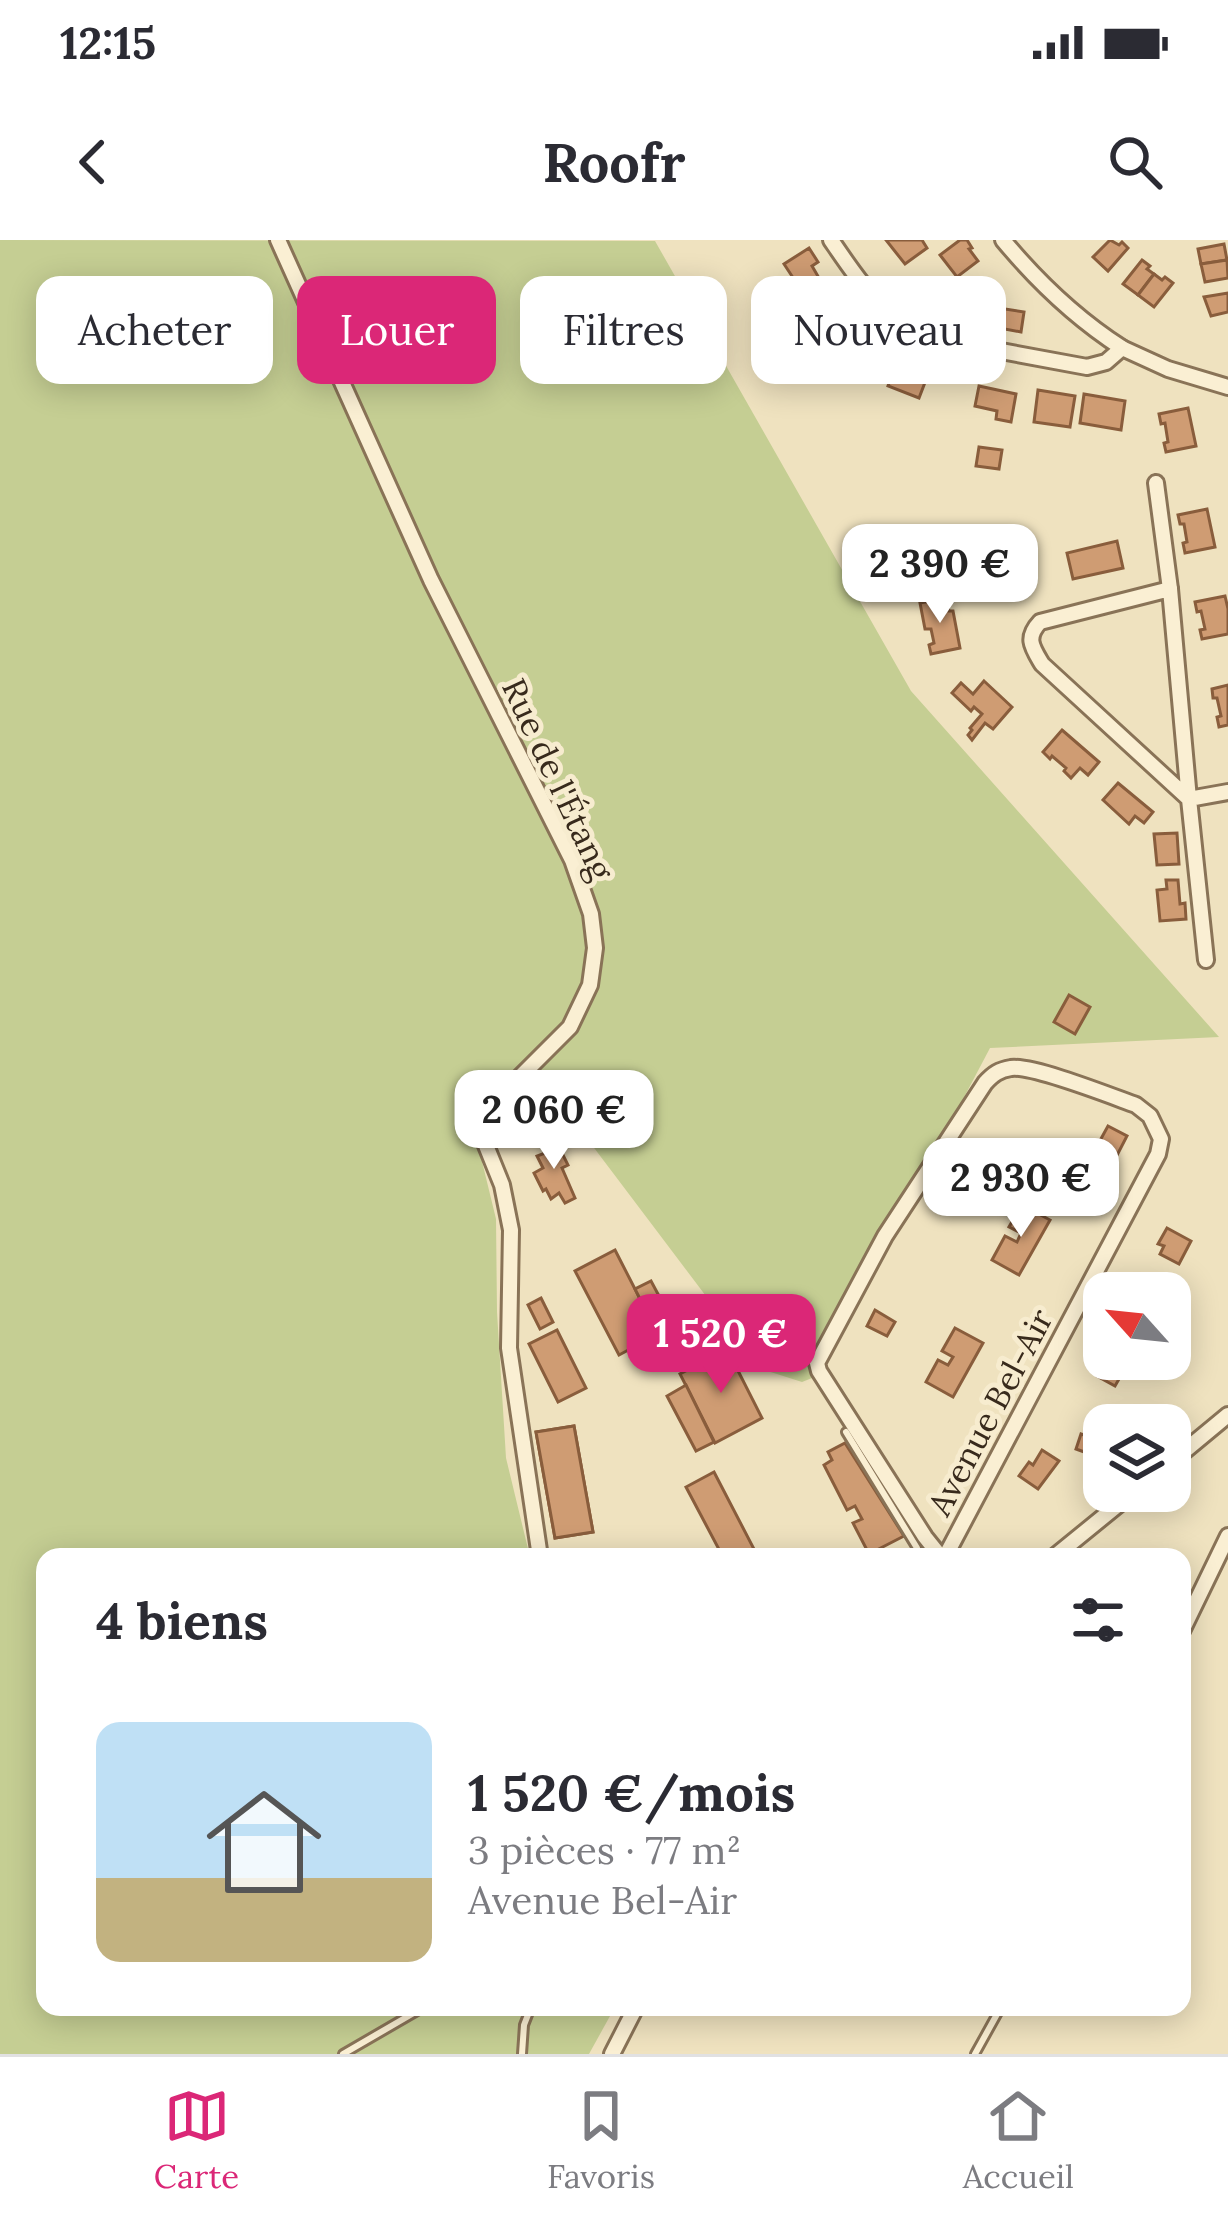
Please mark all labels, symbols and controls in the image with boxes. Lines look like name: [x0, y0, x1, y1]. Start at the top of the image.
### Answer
text: 12:15: [60, 14, 156, 71]
text: Roofr: [542, 128, 686, 197]
icon: back: [60, 129, 126, 195]
icon: search: [1102, 129, 1168, 195]
chip: Acheter: [36, 276, 273, 384]
chip: Louer: [297, 276, 496, 384]
chip: Filtres: [520, 276, 727, 384]
chip: Nouveau: [751, 276, 1006, 384]
pin: 2 390 €: [829, 524, 1051, 626]
text: 2 390 €: [869, 538, 1011, 588]
street label: Rue de l'Étang: [493, 672, 623, 887]
pin: 2 060 €: [443, 1070, 665, 1172]
text: 2 060 €: [482, 1084, 626, 1134]
pin: 2 930 €: [910, 1138, 1132, 1240]
text: 2 930 €: [950, 1152, 1092, 1202]
north arrow: [1083, 1272, 1191, 1380]
map controls: [1083, 1272, 1191, 1512]
pin: 1 520 €: [610, 1294, 832, 1396]
street label: Avenue Bel-Air: [918, 1301, 1062, 1523]
text: 1 520 €: [654, 1308, 788, 1358]
button: layers: [1083, 1404, 1191, 1512]
icon: filters: [1065, 1587, 1131, 1653]
text: 4 biens: [96, 1588, 268, 1653]
text: 1 520 €/mois: [468, 1760, 795, 1825]
icon: home: [192, 1770, 336, 1914]
text: 3 pièces · 77 m²: [468, 1825, 741, 1875]
text: Avenue Bel-Air: [468, 1875, 737, 1925]
tab: Carte: [154, 2083, 239, 2197]
tab: Favoris: [547, 2083, 655, 2197]
tab: Accueil: [963, 2083, 1074, 2197]

